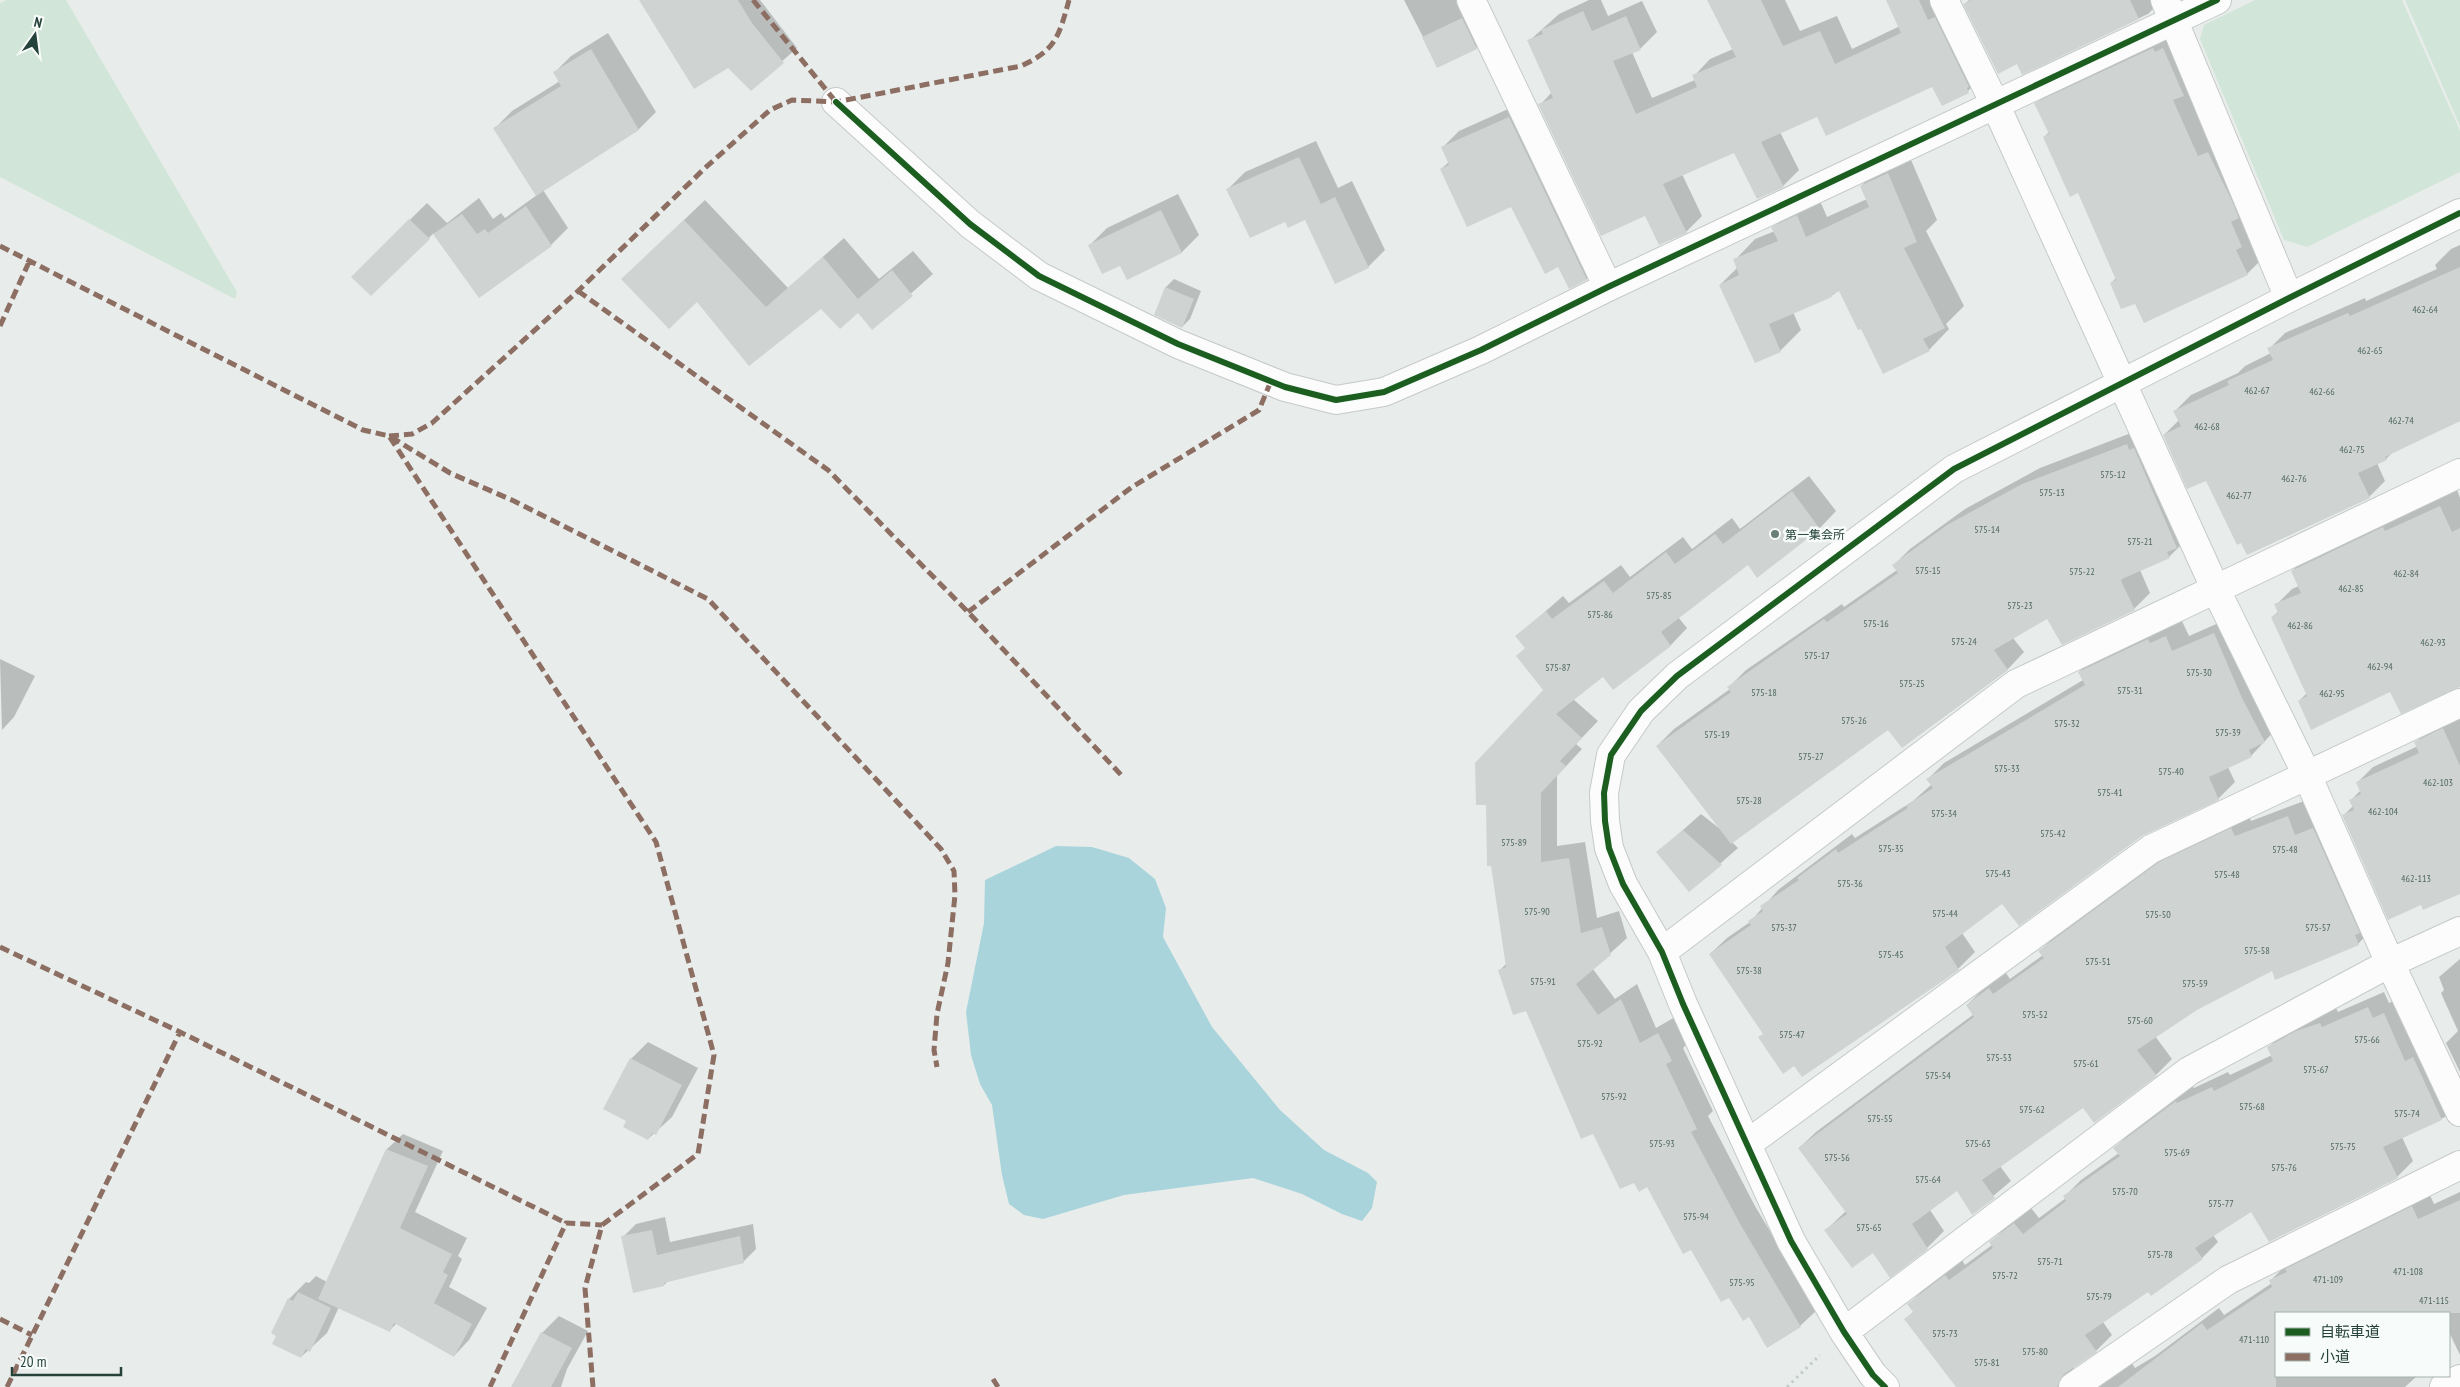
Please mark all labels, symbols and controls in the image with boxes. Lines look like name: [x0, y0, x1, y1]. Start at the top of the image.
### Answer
north arrow: [10, 10, 60, 60]
text: N: [32, 13, 44, 32]
house number: 462-64: [2412, 303, 2438, 316]
house number: 462-65: [2357, 344, 2383, 357]
house number: 462-67: [2244, 384, 2270, 397]
house number: 462-66: [2309, 385, 2335, 398]
house number: 462-74: [2388, 414, 2414, 427]
house number: 462-68: [2194, 420, 2220, 433]
house number: 462-75: [2339, 443, 2365, 456]
house number: 575-12: [2100, 468, 2126, 481]
house number: 462-76: [2281, 472, 2307, 485]
house number: 575-13: [2039, 486, 2065, 499]
house number: 462-77: [2226, 489, 2252, 502]
house number: 575-14: [1974, 523, 2000, 536]
place label: 第一集会所: [1785, 527, 1845, 542]
marker: 第一集会所: [1769, 528, 1781, 540]
house number: 575-21: [2127, 535, 2153, 548]
house number: 575-15: [1915, 564, 1941, 577]
house number: 575-22: [2069, 565, 2095, 578]
house number: 462-84: [2393, 567, 2419, 580]
house number: 462-85: [2338, 582, 2364, 595]
house number: 575-85: [1646, 589, 1672, 602]
house number: 575-23: [2007, 599, 2033, 612]
house number: 575-86: [1587, 608, 1613, 621]
house number: 575-16: [1863, 617, 1889, 630]
house number: 462-86: [2287, 619, 2313, 632]
house number: 575-24: [1951, 635, 1977, 648]
house number: 462-93: [2420, 636, 2446, 649]
house number: 575-17: [1804, 649, 1830, 662]
house number: 462-94: [2367, 660, 2393, 673]
house number: 575-87: [1545, 661, 1571, 674]
house number: 575-30: [2186, 666, 2212, 679]
house number: 575-25: [1899, 677, 1925, 690]
house number: 575-31: [2117, 684, 2143, 697]
house number: 575-18: [1751, 686, 1777, 699]
house number: 462-95: [2319, 687, 2345, 700]
house number: 575-26: [1841, 714, 1867, 727]
house number: 575-32: [2054, 717, 2080, 730]
house number: 575-39: [2215, 726, 2241, 739]
house number: 575-19: [1704, 728, 1730, 741]
house number: 575-27: [1798, 750, 1824, 763]
house number: 575-33: [1994, 762, 2020, 775]
house number: 575-40: [2158, 765, 2184, 778]
house number: 462-103: [2423, 776, 2453, 789]
house number: 575-41: [2097, 786, 2123, 799]
house number: 575-28: [1736, 794, 1762, 807]
house number: 462-104: [2368, 805, 2398, 818]
house number: 575-34: [1931, 807, 1957, 820]
house number: 575-42: [2040, 827, 2066, 840]
house number: 575-89: [1501, 836, 1527, 849]
house number: 575-35: [1878, 842, 1904, 855]
house number: 575-48: [2272, 843, 2298, 856]
house number: 575-43: [1985, 867, 2011, 880]
house number: 575-48: [2214, 868, 2240, 881]
house number: 462-113: [2401, 872, 2431, 885]
house number: 575-36: [1837, 877, 1863, 890]
house number: 575-90: [1524, 905, 1550, 918]
house number: 575-44: [1932, 907, 1958, 920]
house number: 575-50: [2145, 908, 2171, 921]
house number: 575-37: [1771, 921, 1797, 934]
house number: 575-57: [2305, 921, 2331, 934]
house number: 575-58: [2244, 944, 2270, 957]
house number: 575-45: [1878, 948, 1904, 961]
house number: 575-51: [2085, 955, 2111, 968]
house number: 575-38: [1736, 964, 1762, 977]
house number: 575-91: [1530, 975, 1556, 988]
house number: 575-59: [2182, 977, 2208, 990]
house number: 575-52: [2022, 1008, 2048, 1021]
house number: 575-60: [2127, 1014, 2153, 1027]
house number: 575-47: [1779, 1028, 1805, 1041]
house number: 575-66: [2354, 1033, 2380, 1046]
house number: 575-92: [1577, 1037, 1603, 1050]
house number: 575-53: [1986, 1051, 2012, 1064]
house number: 575-61: [2073, 1057, 2099, 1070]
house number: 575-67: [2303, 1063, 2329, 1076]
house number: 575-54: [1925, 1069, 1951, 1082]
house number: 575-92: [1601, 1090, 1627, 1103]
house number: 575-68: [2239, 1100, 2265, 1113]
house number: 575-62: [2019, 1103, 2045, 1116]
house number: 575-74: [2394, 1107, 2420, 1120]
house number: 575-55: [1867, 1112, 1893, 1125]
house number: 575-93: [1649, 1137, 1675, 1150]
house number: 575-63: [1965, 1137, 1991, 1150]
house number: 575-75: [2330, 1140, 2356, 1153]
house number: 575-69: [2164, 1146, 2190, 1159]
house number: 575-56: [1824, 1151, 1850, 1164]
house number: 575-76: [2271, 1161, 2297, 1174]
house number: 575-64: [1915, 1173, 1941, 1186]
house number: 575-70: [2112, 1185, 2138, 1198]
house number: 575-77: [2208, 1197, 2234, 1210]
house number: 575-94: [1683, 1210, 1709, 1223]
house number: 575-65: [1856, 1221, 1882, 1234]
house number: 575-78: [2147, 1248, 2173, 1261]
house number: 575-71: [2037, 1255, 2063, 1268]
house number: 471-108: [2393, 1265, 2423, 1278]
house number: 575-72: [1992, 1269, 2018, 1282]
house number: 471-109: [2313, 1273, 2343, 1286]
house number: 575-95: [1729, 1276, 1755, 1289]
house number: 575-79: [2086, 1290, 2112, 1303]
house number: 471-115: [2419, 1294, 2449, 1307]
legend: [2275, 1312, 2450, 1377]
text: 自転車道: [2320, 1322, 2380, 1341]
house number: 575-73: [1932, 1327, 1958, 1340]
house number: 471-110: [2239, 1333, 2269, 1346]
scale bar: [12, 1344, 121, 1376]
house number: 575-80: [2022, 1345, 2048, 1358]
text: 小道: [2320, 1347, 2350, 1366]
text: 20 m: [20, 1352, 46, 1371]
house number: 575-81: [1974, 1356, 2000, 1369]

